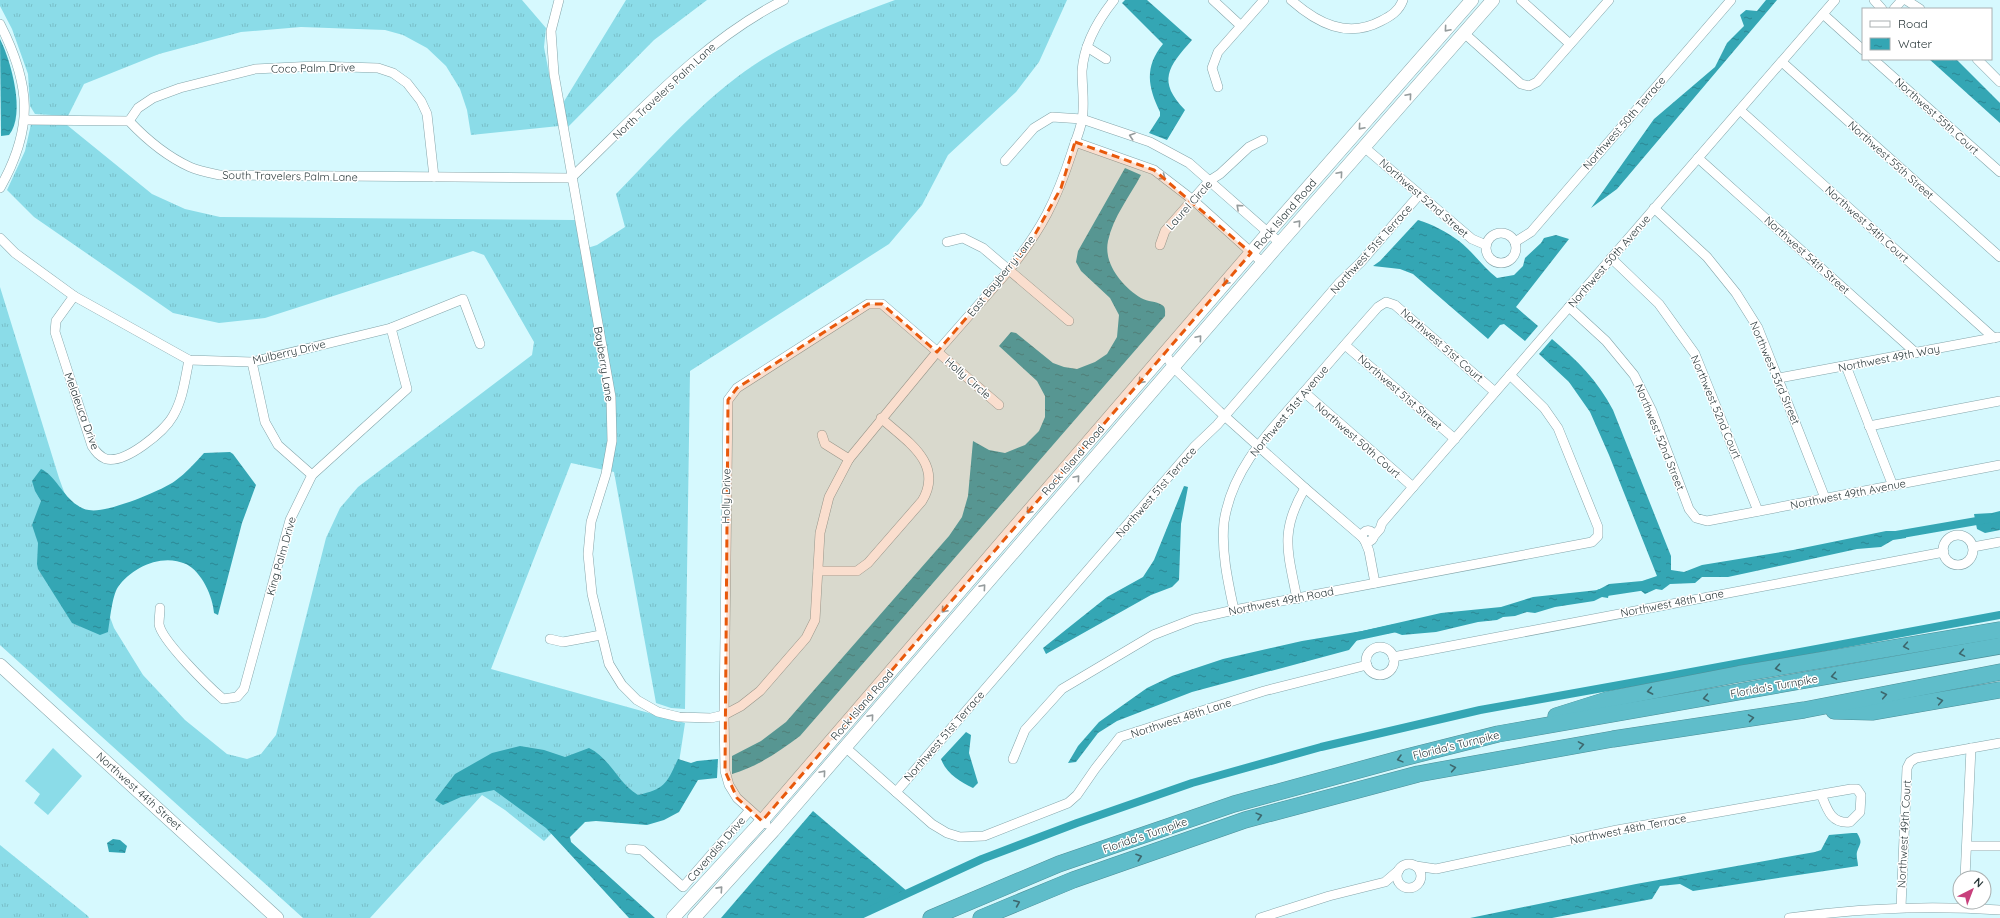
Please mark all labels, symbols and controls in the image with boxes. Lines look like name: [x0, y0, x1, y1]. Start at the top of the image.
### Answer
legend: [1862, 8, 1992, 60]
text: Road: [1898, 16, 1928, 31]
one-way arrow: [1444, 25, 1451, 32]
text: Water: [1898, 36, 1933, 51]
street label: North Travelers Palm Lane: [610, 40, 718, 142]
street label: Coco Palm Drive: [271, 60, 355, 76]
street label: Northwest 50th Terrace: [1580, 73, 1668, 173]
street label: Northwest 55th Court: [1892, 75, 1982, 158]
one-way arrow: [1404, 94, 1411, 101]
street label: Northwest 55th Street: [1845, 118, 1937, 202]
one-way arrow: [1358, 122, 1365, 130]
one-way arrow: [1128, 132, 1135, 141]
street label: Northwest 52nd Street: [1377, 156, 1472, 241]
street label: South Travelers Palm Lane: [222, 168, 358, 184]
one-way arrow: [1159, 172, 1166, 179]
one-way arrow: [1335, 172, 1342, 179]
street label: Rock Island Road: [1251, 176, 1319, 252]
street label: Laurel Circle: [1163, 177, 1215, 233]
street label: Northwest 54th Court: [1822, 183, 1912, 266]
street label: Northwest 51st Terrace: [1327, 201, 1415, 297]
one-way arrow: [1236, 204, 1244, 212]
street label: Northwest 50th Avenue: [1565, 212, 1653, 310]
street label: Northwest 54th Street: [1761, 213, 1853, 297]
one-way arrow: [1293, 220, 1300, 227]
street label: East Bayberry Lane: [964, 233, 1038, 319]
one-way arrow: [1223, 277, 1230, 285]
street label: Northwest 51st Court: [1398, 305, 1487, 385]
street label: Northwest 53rd Street: [1747, 319, 1803, 427]
street label: Bayberry Lane: [591, 325, 617, 403]
one-way arrow: [1194, 335, 1201, 342]
street label: Mulberry Drive: [251, 337, 327, 367]
street label: Northwest 49th Way: [1837, 341, 1941, 375]
street label: Northwest 51st Street: [1355, 352, 1445, 433]
street label: Northwest 52nd Court: [1688, 353, 1744, 461]
street label: Holly Circle: [942, 354, 994, 402]
street label: Northwest 51st Avenue: [1247, 363, 1331, 459]
street label: Melaleuca Drive: [62, 370, 102, 452]
one-way arrow: [1139, 376, 1146, 384]
street label: Northwest 52nd Street: [1632, 382, 1688, 492]
street label: Northwest 50th Court: [1312, 399, 1404, 481]
street label: Rock Island Road: [1039, 422, 1107, 498]
street label: Northwest 51st Terrace: [1113, 444, 1199, 540]
street label: Holly Drive: [719, 468, 733, 524]
one-way arrow: [1073, 476, 1080, 483]
street label: Northwest 49th Avenue: [1789, 476, 1907, 512]
one-way arrow: [1026, 506, 1033, 514]
street label: King Palm Drive: [263, 515, 299, 597]
one-way arrow: [979, 584, 986, 592]
street label: Northwest 49th Road: [1227, 584, 1335, 618]
street label: Northwest 48th Lane: [1619, 586, 1725, 620]
one-way arrow: [942, 605, 949, 612]
one-way arrow: [1903, 641, 1909, 650]
one-way arrow: [1959, 648, 1965, 657]
one-way arrow: [1775, 663, 1781, 671]
street label: Rock Island Road: [828, 667, 896, 743]
street label: Florida's Turnpike: [1729, 671, 1819, 701]
one-way arrow: [1830, 671, 1837, 679]
one-way arrow: [1647, 686, 1653, 695]
street label: Northwest 51st Terrace: [901, 688, 987, 784]
one-way arrow: [1880, 691, 1887, 699]
one-way arrow: [1702, 693, 1709, 702]
street label: Northwest 48th Lane: [1129, 695, 1233, 741]
one-way arrow: [1937, 697, 1943, 706]
one-way arrow: [1748, 714, 1754, 723]
one-way arrow: [866, 715, 873, 722]
street label: Florida's Turnpike: [1411, 727, 1501, 763]
one-way arrow: [1578, 741, 1584, 750]
street label: Northwest 44th Street: [93, 749, 185, 833]
one-way arrow: [1397, 754, 1404, 763]
one-way arrow: [1450, 764, 1456, 773]
one-way arrow: [818, 770, 825, 777]
street label: Northwest 49th Court: [1894, 779, 1914, 888]
street label: Northwest 48th Terrace: [1569, 811, 1687, 847]
street label: Cavendish Drive: [684, 813, 748, 885]
one-way arrow: [1256, 813, 1263, 821]
street label: Florida's Turnpike: [1101, 814, 1189, 856]
one-way arrow: [1135, 853, 1142, 862]
north arrow: [1952, 870, 1992, 910]
text: N: [1971, 875, 1986, 890]
one-way arrow: [716, 886, 723, 894]
one-way arrow: [1013, 900, 1021, 908]

